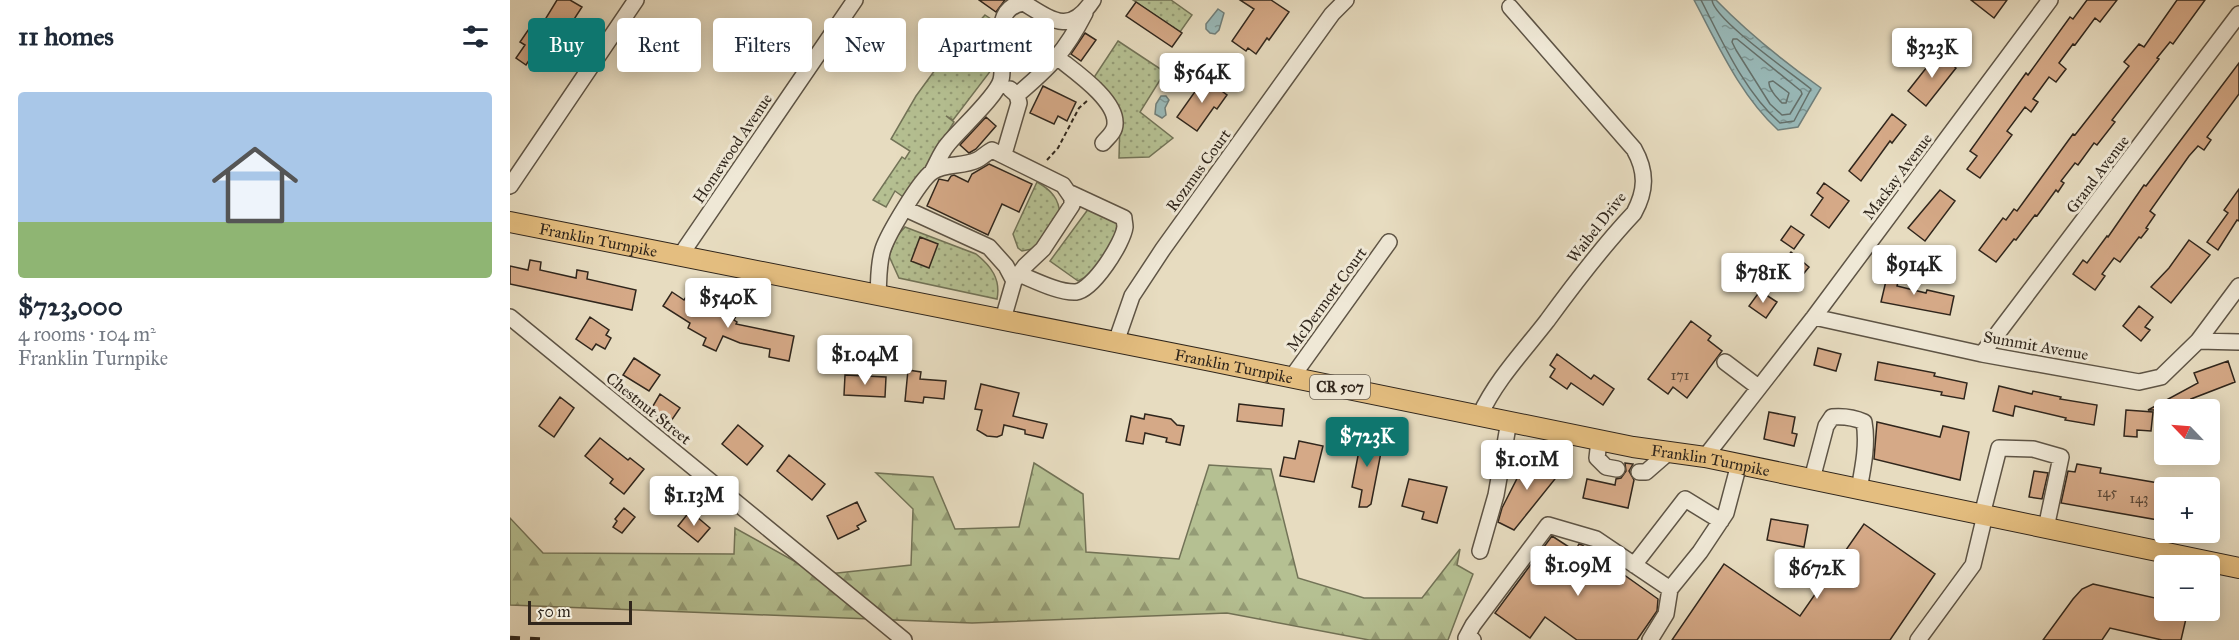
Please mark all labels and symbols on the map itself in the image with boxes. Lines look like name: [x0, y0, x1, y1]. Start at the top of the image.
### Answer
pin: $323K: [1890, 28, 1974, 79]
pin: $564K: [1160, 53, 1244, 104]
street label: Homewood Avenue: [689, 90, 776, 207]
street label: Rozmus Court: [1162, 125, 1235, 215]
street label: Mackay Avenue: [1859, 129, 1936, 223]
street label: Grand Avenue: [2062, 131, 2133, 217]
street label: Waibel Drive: [1563, 188, 1630, 267]
street label: Franklin Turnpike: [537, 219, 659, 261]
street label: McDermott Court: [1282, 243, 1371, 355]
pin: $914K: [1872, 245, 1956, 296]
pin: $781K: [1721, 253, 1805, 304]
pin: $540K: [686, 278, 770, 329]
street label: Summit Avenue: [1982, 327, 2090, 364]
pin: $1.04M: [816, 335, 914, 386]
street label: Franklin Turnpike: [1173, 345, 1295, 388]
house number: 171: [1671, 367, 1690, 384]
street label: Chestnut Street: [602, 368, 695, 449]
road number: CR 507: [1310, 375, 1370, 399]
north arrow: [2154, 399, 2220, 465]
pin: $723K: [1325, 417, 1409, 468]
pin: $1.01M: [1478, 440, 1576, 491]
street label: Franklin Turnpike: [1650, 441, 1772, 480]
pin: $1.13M: [645, 476, 743, 527]
house number: 145: [2097, 484, 2117, 501]
house number: 143: [2130, 490, 2148, 507]
pin: $1.09M: [1529, 546, 1627, 597]
pin: $672K: [1775, 549, 1859, 600]
scale bar: [528, 598, 632, 626]

